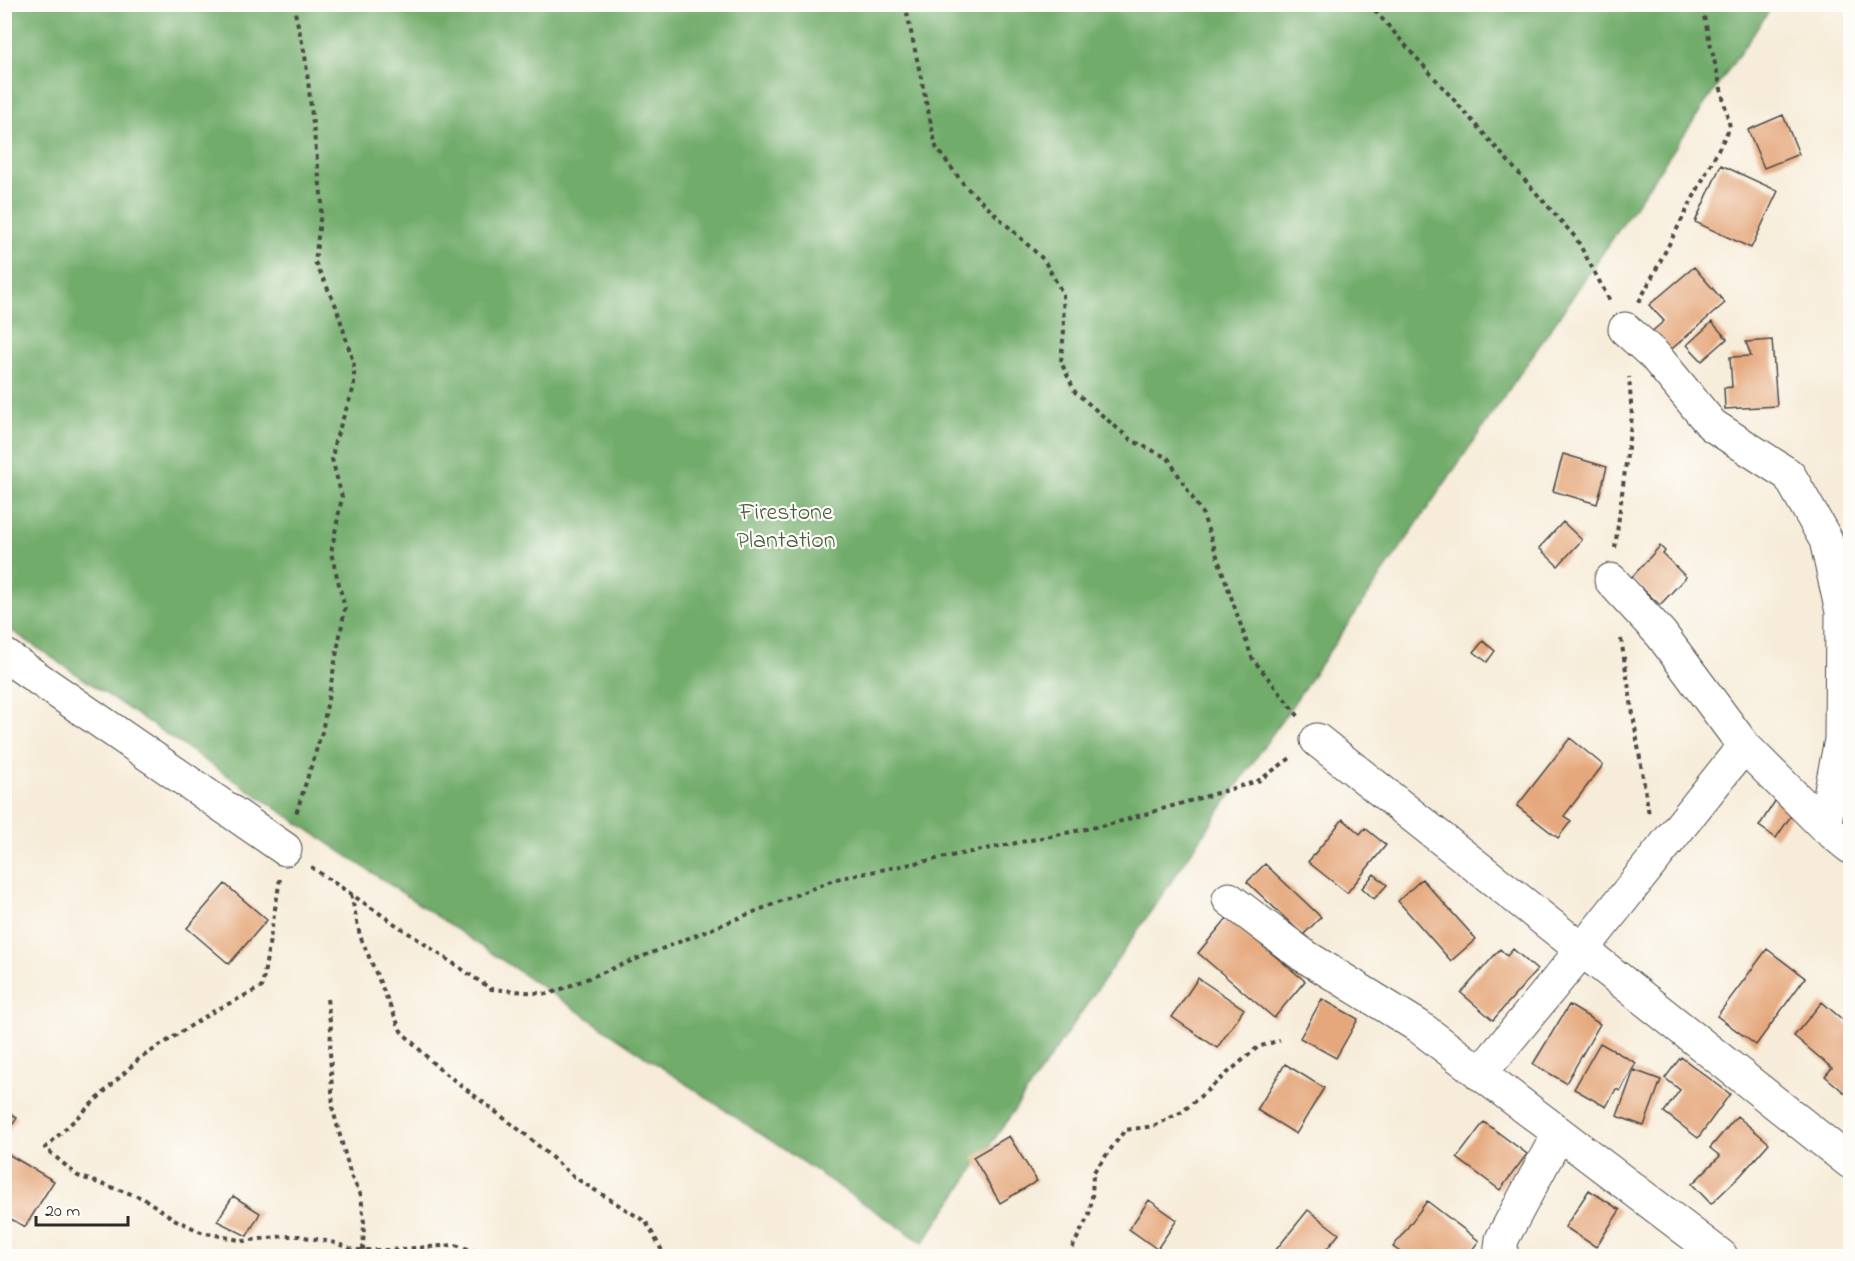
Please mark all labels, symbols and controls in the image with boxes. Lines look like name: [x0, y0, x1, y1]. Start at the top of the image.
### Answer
park label: Firestone Plantation: [737, 496, 836, 559]
scale bar: [36, 1189, 128, 1227]
text: 20 m: [45, 1199, 80, 1225]

